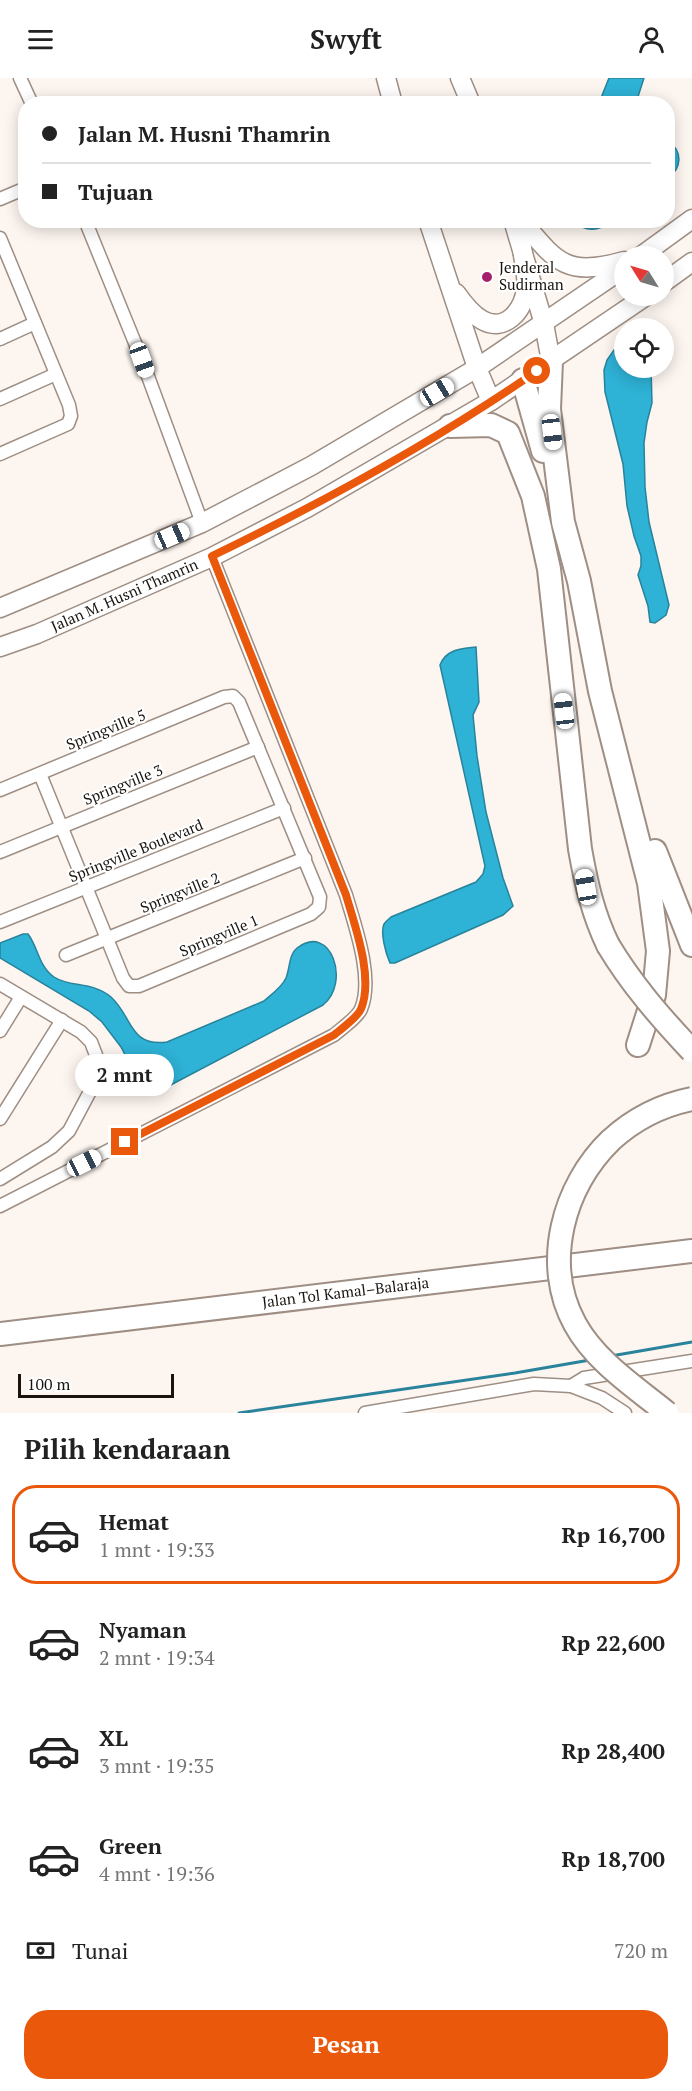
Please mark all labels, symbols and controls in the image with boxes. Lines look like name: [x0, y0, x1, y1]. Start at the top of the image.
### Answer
text: Swyft: [310, 21, 382, 57]
icon: menu: [24, 23, 57, 56]
icon: person: [635, 23, 668, 56]
text: Jalan M. Husni Thamrin: [78, 119, 330, 148]
text: Tujuan: [78, 177, 153, 206]
north arrow: [614, 246, 674, 306]
map controls: [614, 246, 674, 378]
place label: Jenderal Sudirman: [499, 257, 564, 294]
marker: Jenderal Sudirman: [480, 270, 494, 284]
button: locate: [614, 318, 674, 378]
car: [127, 340, 157, 380]
route start: [523, 357, 550, 384]
car: [417, 375, 457, 409]
car: [541, 413, 563, 451]
car: [152, 520, 192, 552]
street label: Jalan M. Husni Thamrin: [48, 553, 201, 636]
car: [553, 692, 575, 730]
street label: Springville 5: [63, 704, 148, 754]
street label: Springville 3: [80, 759, 165, 809]
street label: Springville Boulevard: [66, 814, 206, 886]
street label: Springville 2: [137, 867, 222, 917]
car: [574, 868, 598, 906]
street label: Springville 1: [176, 909, 261, 961]
callout: 2 mnt: [76, 1055, 174, 1097]
text: 2 mnt: [96, 1061, 153, 1088]
route end: [111, 1128, 138, 1155]
car: [64, 1147, 104, 1179]
street label: Jalan Tol Kamal–Balaraja: [261, 1272, 430, 1312]
scale bar: [18, 1371, 174, 1398]
text: 100 m: [27, 1373, 70, 1395]
text: Pilih kendaraan: [24, 1431, 230, 1467]
text: Hemat: [99, 1507, 169, 1536]
icon: car: [27, 1508, 81, 1562]
text: Rp 16,700: [561, 1520, 665, 1549]
text: 1 mnt · 19:33: [99, 1536, 215, 1563]
text: Nyaman: [99, 1615, 186, 1644]
icon: car: [27, 1616, 81, 1670]
text: Rp 22,600: [561, 1628, 665, 1657]
text: 2 mnt · 19:34: [99, 1644, 215, 1671]
text: XL: [99, 1723, 128, 1752]
icon: car: [27, 1724, 81, 1778]
text: Rp 28,400: [561, 1736, 665, 1765]
text: 3 mnt · 19:35: [99, 1752, 215, 1779]
text: Green: [99, 1831, 162, 1860]
icon: car: [27, 1832, 81, 1886]
text: Rp 18,700: [561, 1844, 665, 1873]
text: 4 mnt · 19:36: [99, 1860, 215, 1887]
icon: cash: [24, 1934, 57, 1967]
text: Tunai: [72, 1936, 128, 1965]
text: 720 m: [614, 1937, 668, 1964]
button: Pesan: [24, 2010, 668, 2079]

